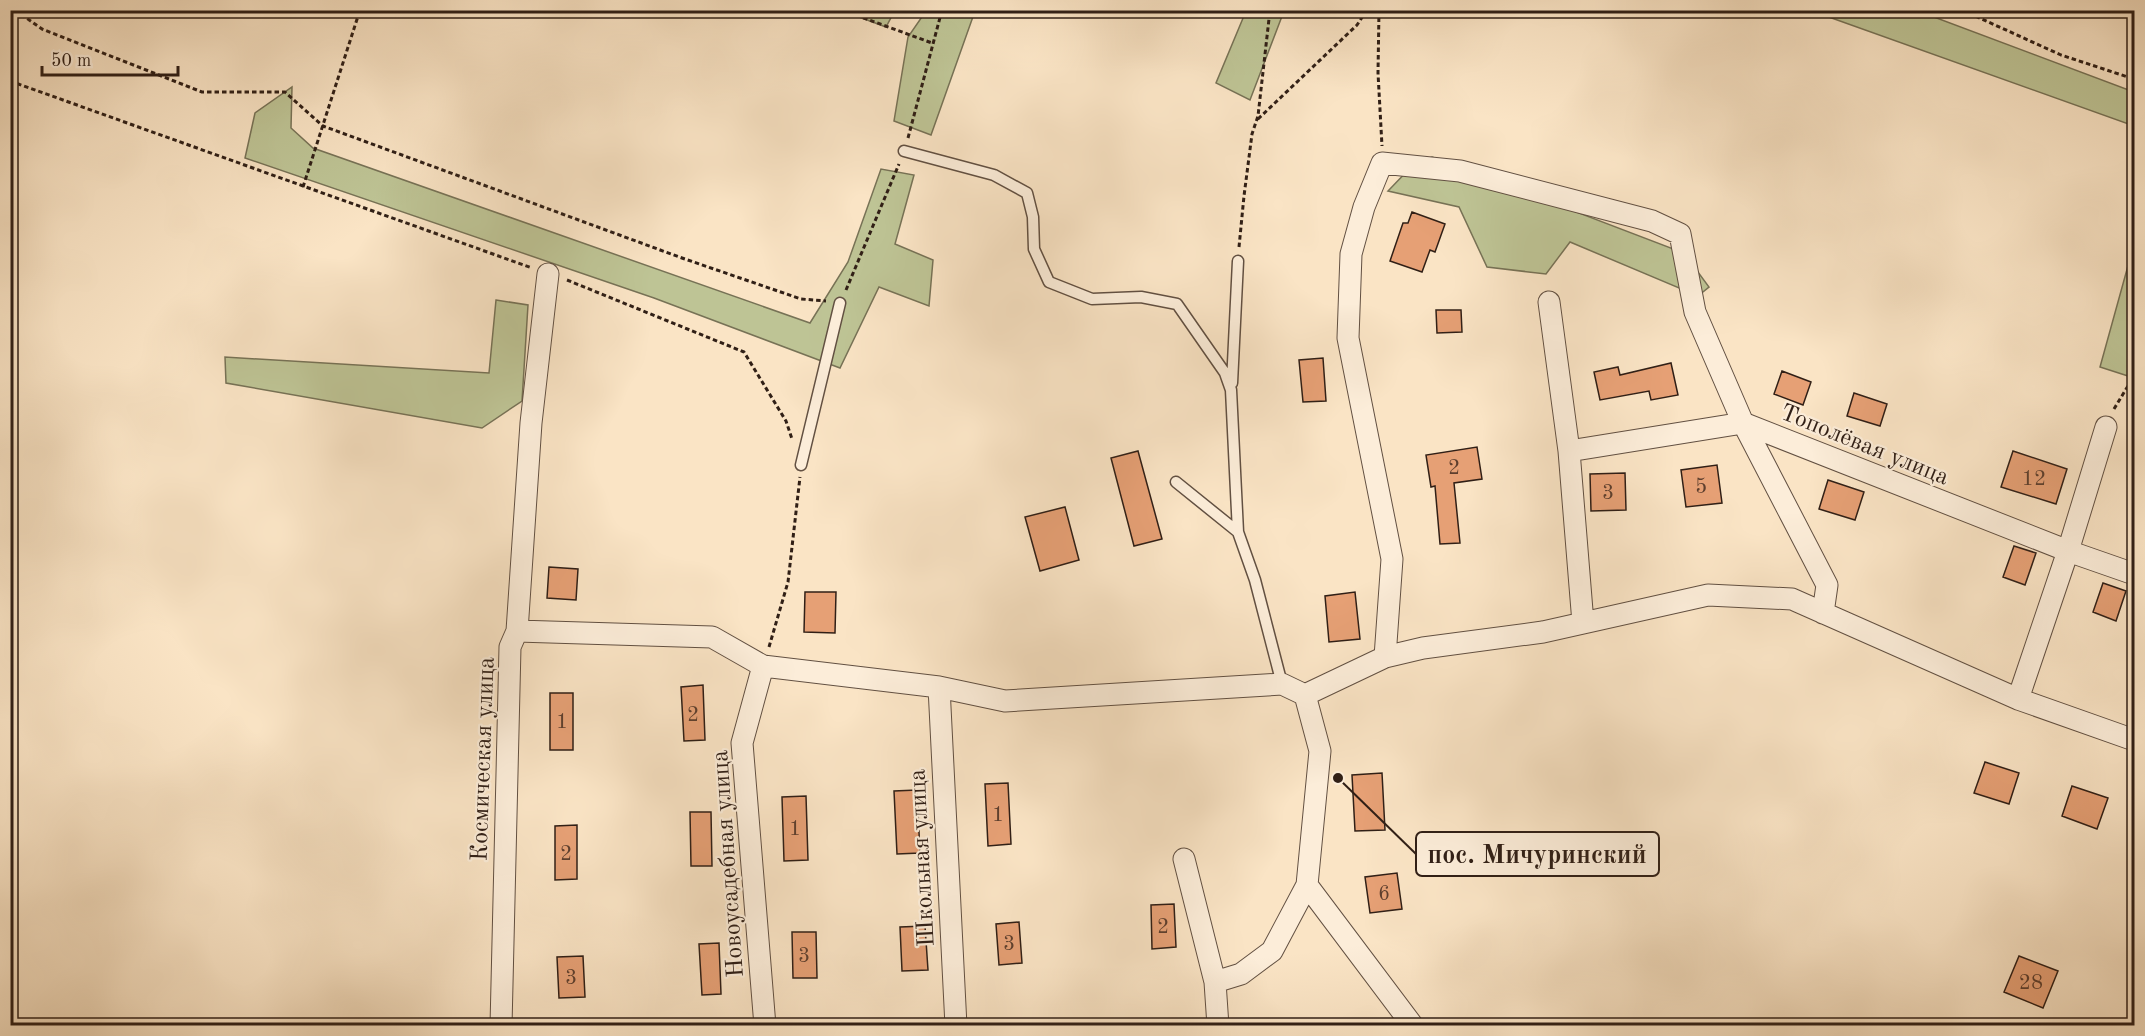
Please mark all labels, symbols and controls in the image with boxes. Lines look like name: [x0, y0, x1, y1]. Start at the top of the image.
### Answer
scale bar: [42, 39, 178, 77]
text: 50 m: [51, 52, 91, 70]
street label: Тополёвая улица: [1777, 401, 1952, 491]
house number: 2: [1448, 458, 1460, 479]
house number: 12: [2022, 469, 2046, 490]
house number: 5: [1695, 477, 1707, 498]
house number: 3: [1602, 483, 1614, 504]
street label: Космическая улица: [468, 656, 500, 862]
house number: 2: [687, 705, 699, 726]
house number: 1: [556, 712, 568, 733]
street label: Новоусадебная улица: [709, 749, 749, 978]
street label: Школьная улица: [906, 768, 940, 947]
house number: 1: [992, 805, 1004, 826]
house number: 1: [789, 819, 801, 840]
callout: пос. Мичуринский: [1416, 832, 1659, 876]
text: пос. Мичуринский: [1427, 843, 1647, 869]
house number: 2: [560, 844, 572, 865]
house number: 6: [1378, 884, 1390, 905]
house number: 2: [1157, 917, 1169, 938]
house number: 3: [1003, 934, 1015, 955]
house number: 3: [798, 946, 810, 967]
house number: 3: [565, 968, 577, 989]
house number: 28: [2019, 973, 2043, 994]

